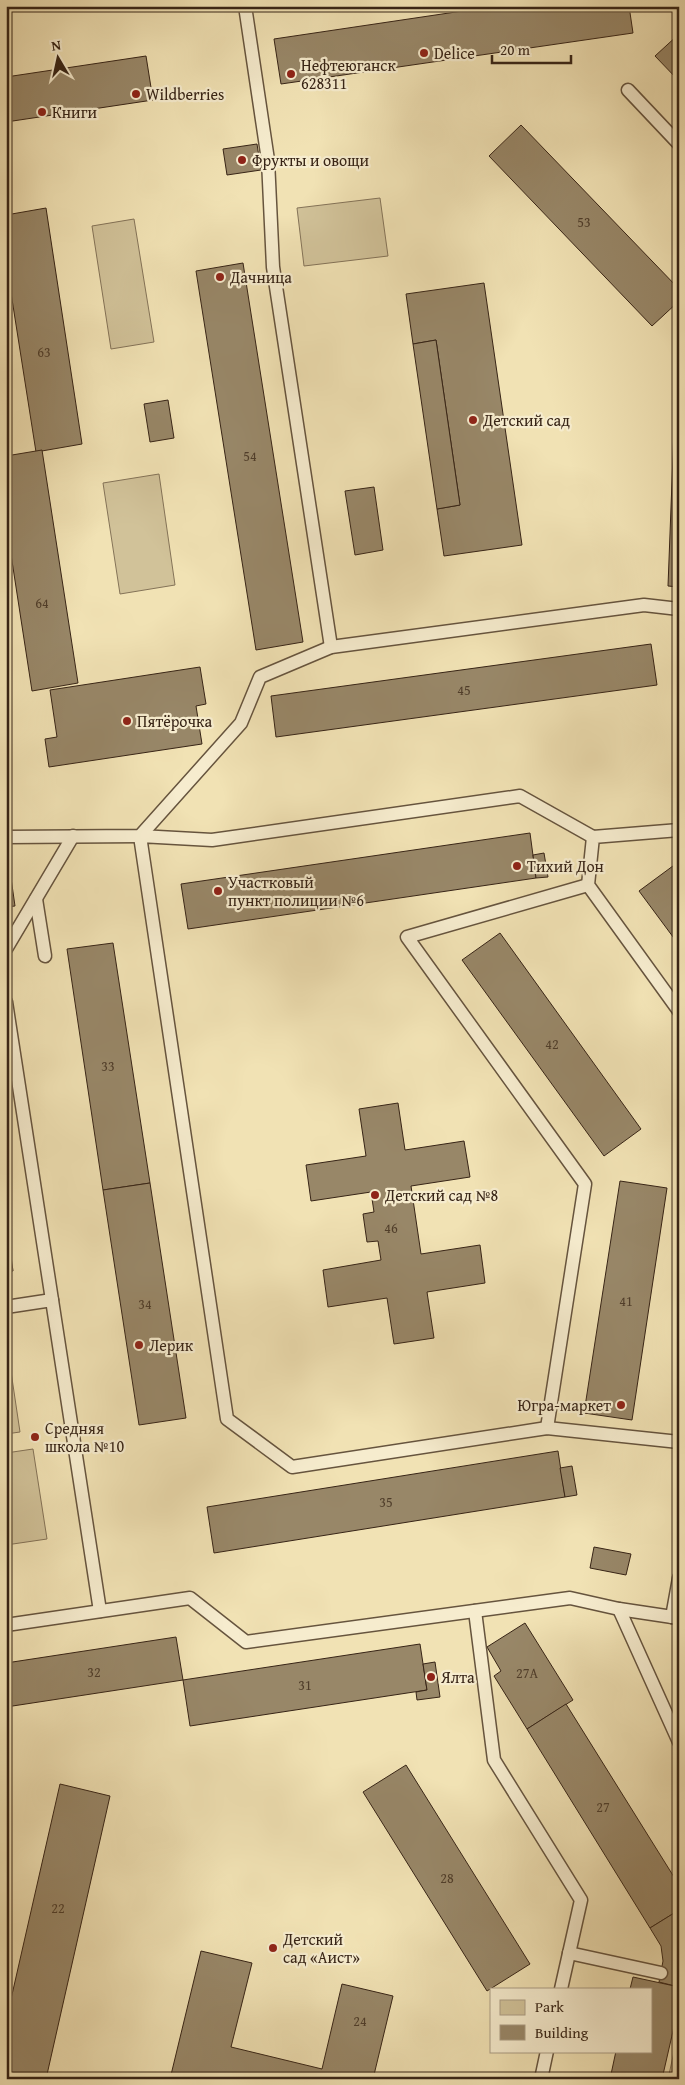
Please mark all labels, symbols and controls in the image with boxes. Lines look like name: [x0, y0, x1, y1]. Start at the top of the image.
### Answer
north arrow: [32, 32, 82, 82]
scale bar: [492, 32, 571, 64]
text: N: [50, 34, 63, 56]
text: 20 m: [500, 39, 531, 60]
place label: Delice: [434, 41, 475, 65]
marker: Delice: [418, 47, 430, 59]
place label: Нефтеюганск 628311: [301, 53, 396, 95]
marker: Нефтеюганск 628311: [285, 68, 297, 80]
place label: Wildberries: [146, 82, 224, 106]
marker: Wildberries: [130, 88, 142, 100]
place label: Книги: [52, 100, 97, 124]
marker: Книги: [36, 106, 48, 118]
place label: Фрукты и овощи: [252, 148, 370, 172]
marker: Фрукты и овощи: [236, 154, 248, 166]
house number: 53: [577, 212, 591, 232]
place label: Дачница: [229, 265, 292, 289]
marker: Дачница: [214, 271, 226, 283]
house number: 63: [37, 342, 51, 362]
place label: Детский сад: [482, 408, 570, 432]
marker: Детский сад: [467, 414, 479, 426]
house number: 54: [243, 446, 257, 466]
house number: 64: [35, 593, 49, 613]
house number: 45: [457, 680, 471, 700]
place label: Пятёрочка: [137, 709, 212, 733]
marker: Пятёрочка: [121, 715, 133, 727]
place label: Тихий Дон: [527, 854, 604, 878]
marker: Тихий Дон: [511, 860, 523, 872]
place label: Участковый пункт полиции №6: [228, 870, 364, 912]
marker: Участковый пункт полиции №6: [212, 885, 224, 897]
house number: 42: [545, 1034, 559, 1054]
house number: 33: [101, 1056, 115, 1076]
place label: Детский сад №8: [384, 1183, 499, 1207]
marker: Детский сад №8: [369, 1189, 381, 1201]
house number: 46: [384, 1218, 398, 1238]
house number: 41: [619, 1291, 633, 1311]
house number: 34: [138, 1294, 152, 1314]
place label: Лерик: [149, 1333, 194, 1357]
marker: Лерик: [133, 1339, 145, 1351]
place label: Югра-маркет: [518, 1393, 611, 1417]
marker: Югра-маркет: [615, 1399, 627, 1411]
place label: Средняя школа №10: [45, 1416, 124, 1458]
marker: Средняя школа №10: [29, 1431, 41, 1443]
house number: 35: [379, 1492, 393, 1512]
house number: 32: [87, 1662, 101, 1682]
house number: 27А: [516, 1663, 538, 1683]
place label: Ялта: [440, 1665, 475, 1689]
marker: Ялта: [425, 1671, 437, 1683]
house number: 31: [298, 1675, 312, 1695]
house number: 27: [596, 1797, 610, 1817]
house number: 28: [440, 1868, 454, 1888]
house number: 22: [51, 1898, 65, 1918]
place label: Детский сад «Аист»: [282, 1927, 360, 1969]
marker: Детский сад «Аист»: [267, 1942, 279, 1954]
legend: [490, 1988, 652, 2052]
text: Park: [535, 1996, 564, 2017]
house number: 24: [353, 2011, 367, 2031]
text: Building: [535, 2022, 589, 2043]

